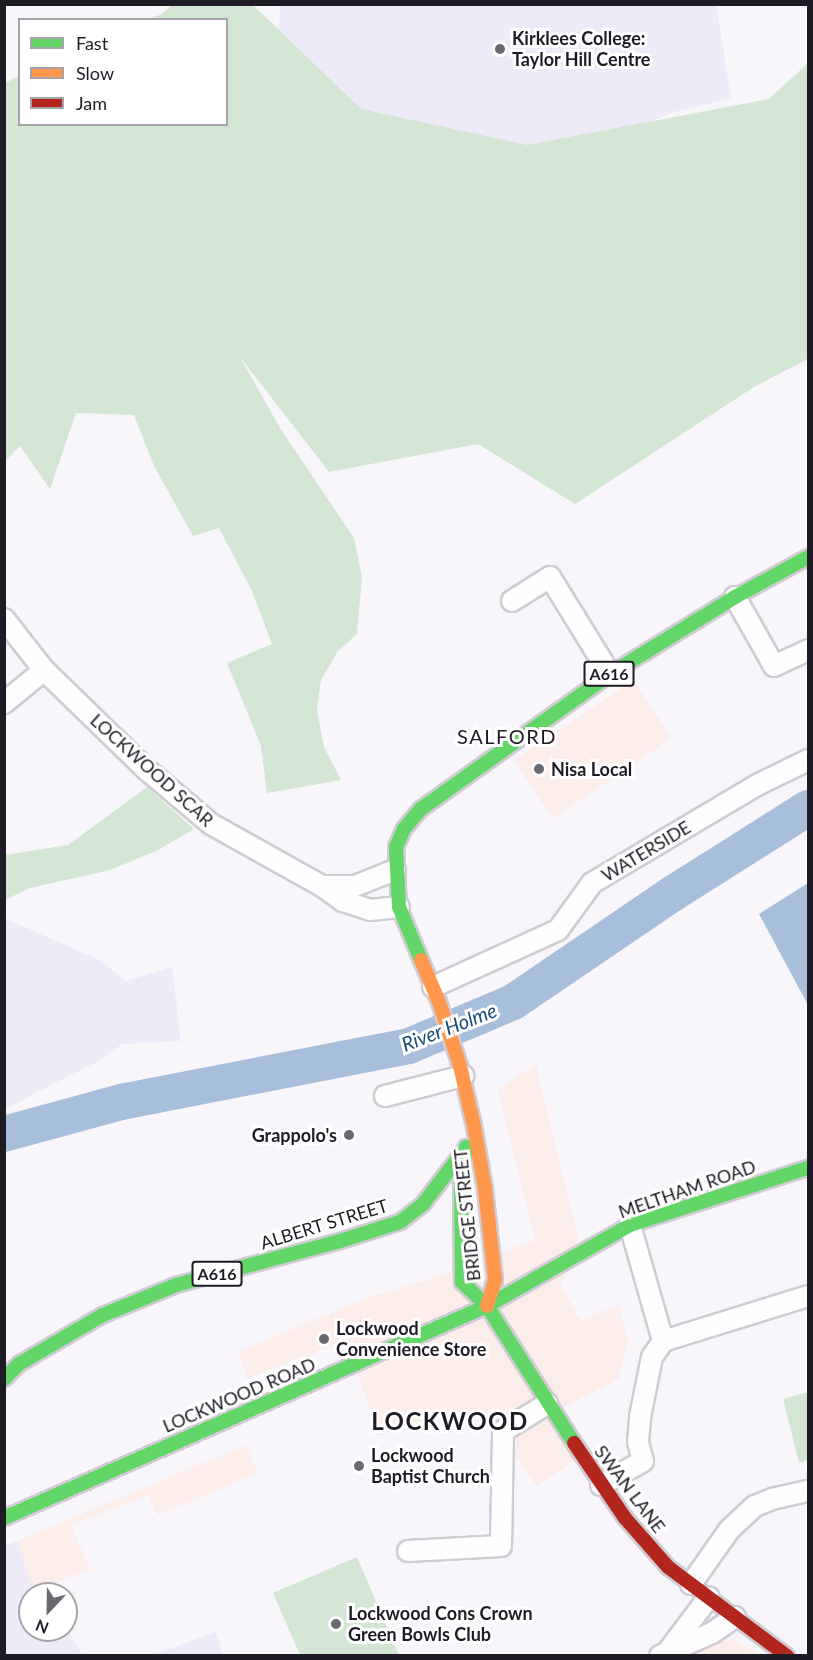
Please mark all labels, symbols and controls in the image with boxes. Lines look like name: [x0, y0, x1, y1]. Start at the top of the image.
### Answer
legend: [18, 18, 228, 126]
place label: Kirklees College: Taylor Hill Centre: [512, 28, 651, 70]
text: Fast: [76, 32, 108, 54]
marker: Kirklees College: Taylor Hill Centre: [493, 42, 507, 56]
text: Slow: [76, 62, 114, 84]
text: Jam: [76, 92, 107, 114]
road number: A616: [584, 661, 634, 687]
street label: LOCKWOOD SCAR: [86, 709, 218, 831]
district label: SALFORD: [457, 724, 557, 748]
place label: Nisa Local: [551, 758, 632, 780]
marker: Nisa Local: [532, 762, 546, 776]
street label: WATERSIDE: [598, 816, 694, 886]
water label: River Holme: [398, 998, 500, 1056]
place label: Grappolo's: [252, 1124, 337, 1146]
marker: Grappolo's: [342, 1128, 356, 1142]
street label: BRIDGE STREET: [449, 1148, 485, 1282]
street label: MELTHAM ROAD: [616, 1155, 758, 1223]
street label: ALBERT STREET: [257, 1194, 391, 1254]
road number: A616: [192, 1261, 242, 1287]
place label: Lockwood Convenience Store: [336, 1318, 486, 1360]
marker: Lockwood Convenience Store: [317, 1332, 331, 1346]
street label: LOCKWOOD ROAD: [159, 1353, 319, 1437]
district label: LOCKWOOD: [371, 1407, 529, 1435]
street label: SWAN LANE: [590, 1441, 670, 1537]
place label: Lockwood Baptist Church: [371, 1445, 490, 1488]
marker: Lockwood Baptist Church: [352, 1459, 366, 1473]
north arrow: [18, 1582, 78, 1642]
place label: Lockwood Cons Crown Green Bowls Club: [348, 1603, 533, 1646]
text: N: [33, 1616, 51, 1638]
marker: Lockwood Cons Crown Green Bowls Club: [329, 1617, 343, 1631]

